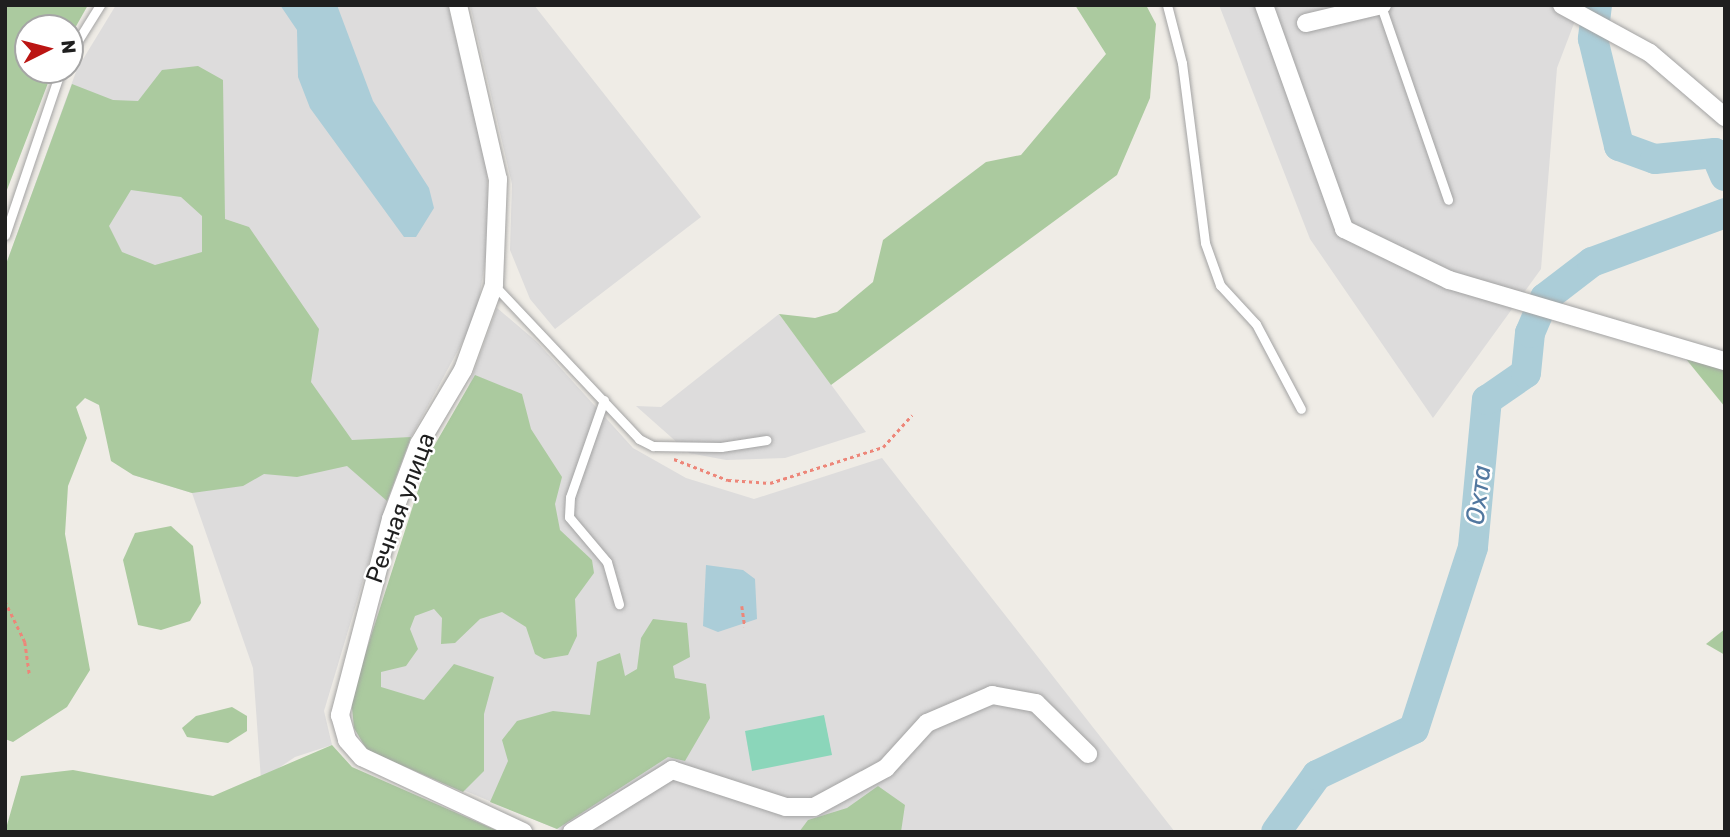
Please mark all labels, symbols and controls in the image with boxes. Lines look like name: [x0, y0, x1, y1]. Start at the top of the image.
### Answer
north arrow: [14, 14, 84, 84]
text: N: [56, 39, 81, 55]
street label: Речная улица: [360, 429, 442, 587]
water label: Охта: [1460, 463, 1498, 527]

